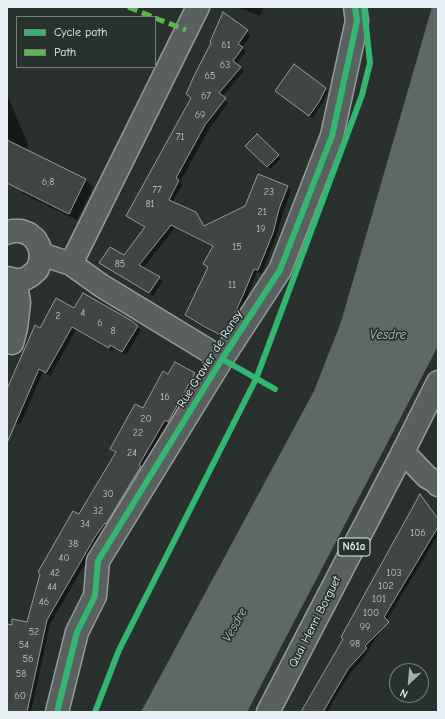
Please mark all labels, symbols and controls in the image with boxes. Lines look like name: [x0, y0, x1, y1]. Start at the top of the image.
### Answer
legend: [16, 16, 156, 68]
text: Cycle path: [54, 25, 107, 39]
house number: 61: [221, 39, 231, 51]
text: Path: [54, 45, 76, 59]
house number: 63: [220, 59, 230, 71]
house number: 65: [205, 70, 215, 82]
house number: 67: [201, 90, 211, 102]
house number: 69: [195, 109, 205, 121]
house number: 71: [176, 131, 184, 143]
house number: 6;8: [42, 176, 54, 188]
house number: 77: [152, 184, 162, 196]
house number: 23: [264, 186, 274, 198]
house number: 81: [145, 198, 155, 210]
house number: 21: [257, 206, 267, 218]
house number: 19: [256, 223, 266, 235]
house number: 15: [232, 241, 242, 253]
house number: 85: [115, 258, 125, 270]
house number: 11: [228, 279, 236, 291]
house number: 4: [81, 307, 85, 319]
street label: Rue Gravier de Ransy: [174, 308, 246, 410]
house number: 2: [55, 310, 61, 322]
house number: 6: [97, 317, 103, 329]
house number: 8: [110, 325, 116, 337]
water label: Vesdre: [370, 327, 406, 343]
house number: 16: [160, 391, 170, 403]
house number: 20: [140, 413, 152, 425]
house number: 22: [133, 427, 143, 439]
house number: 24: [127, 447, 137, 459]
house number: 30: [102, 488, 114, 500]
house number: 32: [93, 505, 103, 517]
house number: 34: [80, 518, 90, 530]
house number: 106: [410, 527, 426, 539]
house number: 38: [68, 538, 78, 550]
road number: N61a: [338, 538, 370, 556]
house number: 40: [59, 552, 69, 564]
house number: 42: [50, 567, 60, 579]
house number: 103: [386, 567, 402, 579]
street label: Quai Henri Borguet: [286, 574, 344, 670]
house number: 102: [378, 580, 394, 592]
house number: 44: [47, 581, 57, 593]
house number: 101: [372, 593, 386, 605]
house number: 46: [39, 596, 49, 608]
water label: Vesdre: [219, 605, 251, 645]
house number: 100: [363, 607, 379, 619]
house number: 99: [360, 621, 370, 633]
house number: 52: [29, 626, 39, 638]
house number: 98: [350, 638, 360, 650]
house number: 54: [19, 639, 29, 651]
house number: 56: [23, 653, 33, 665]
north arrow: [389, 663, 429, 703]
house number: 58: [16, 668, 26, 680]
text: N: [398, 686, 410, 701]
house number: 60: [14, 690, 26, 702]

